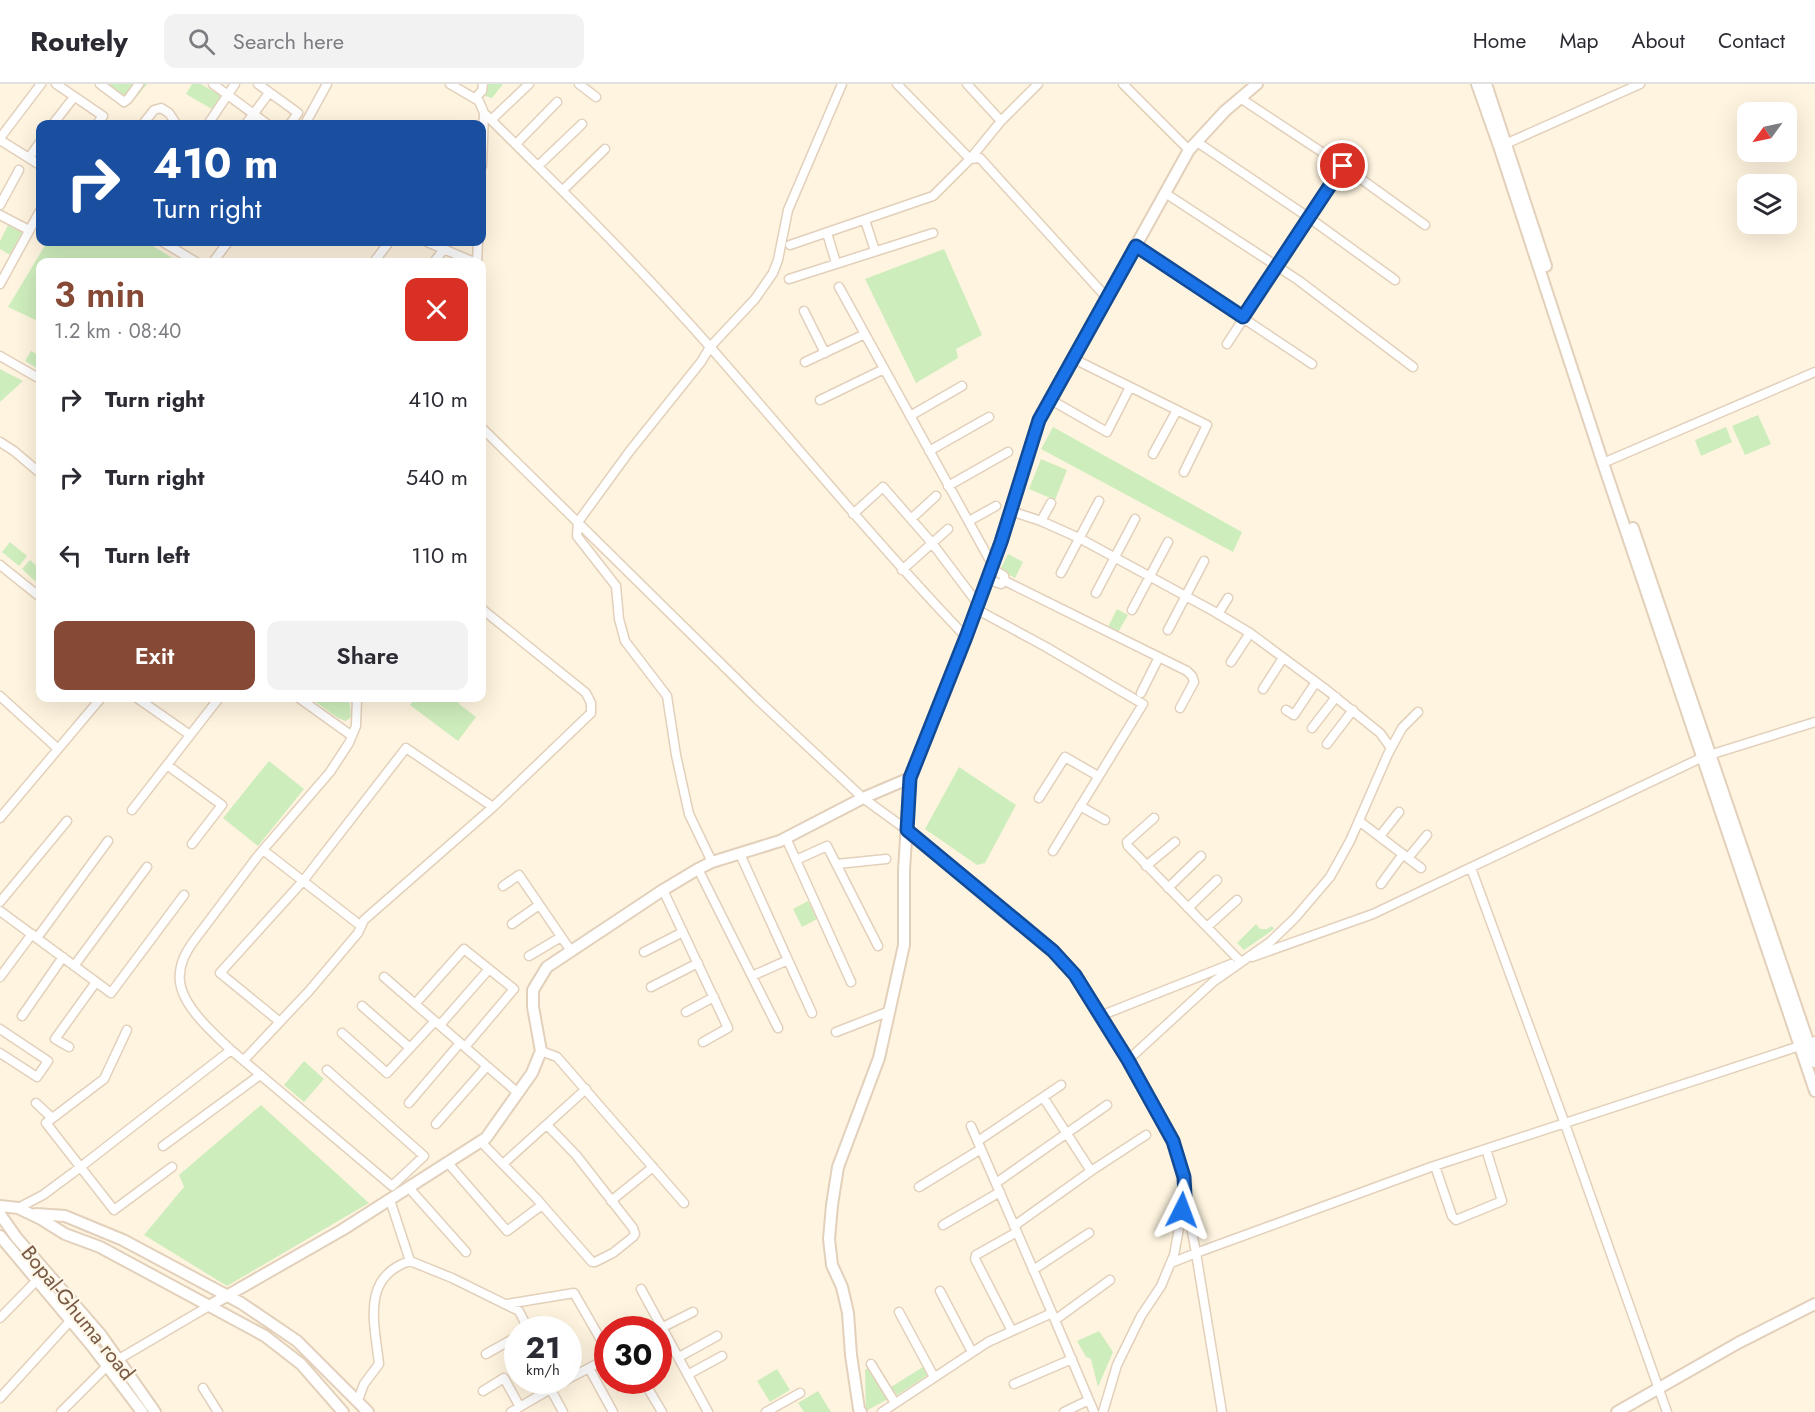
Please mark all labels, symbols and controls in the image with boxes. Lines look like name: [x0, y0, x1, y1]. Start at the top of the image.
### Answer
search box: [164, 14, 584, 68]
text: Routely: [30, 21, 128, 62]
icon: search: [185, 25, 218, 58]
text: Search here: [233, 25, 344, 57]
text: Home: [1473, 26, 1526, 56]
text: Map: [1559, 26, 1599, 56]
text: About: [1632, 26, 1685, 56]
text: Contact: [1718, 26, 1785, 56]
north arrow: [1737, 102, 1797, 162]
map controls: [1737, 102, 1797, 234]
text: 410 m: [153, 133, 279, 194]
pin: [1317, 140, 1368, 191]
icon: right: [54, 144, 132, 222]
icon: arrive: [1326, 149, 1359, 182]
button: layers: [1737, 174, 1797, 234]
text: Turn right: [153, 189, 261, 228]
text: 3 min: [54, 268, 145, 320]
button: close: [405, 278, 468, 341]
text: 1.2 km · 08:40: [54, 317, 181, 346]
icon: right: [54, 383, 87, 416]
text: Turn right: [105, 383, 205, 415]
text: 410 m: [408, 383, 468, 415]
icon: right: [54, 461, 87, 494]
text: Turn right: [105, 461, 205, 493]
text: 540 m: [406, 461, 468, 493]
icon: left: [54, 539, 87, 572]
text: Turn left: [105, 539, 190, 571]
text: 110 m: [411, 539, 468, 571]
button: Exit: [54, 621, 255, 690]
button: Share: [267, 621, 468, 690]
position arrow: [1150, 1178, 1214, 1242]
street label: Bopal-Ghuma road: [14, 1239, 142, 1387]
speed limit sign: 30: [594, 1316, 672, 1394]
text: 21: [526, 1326, 560, 1369]
text: km/h: [526, 1359, 560, 1381]

